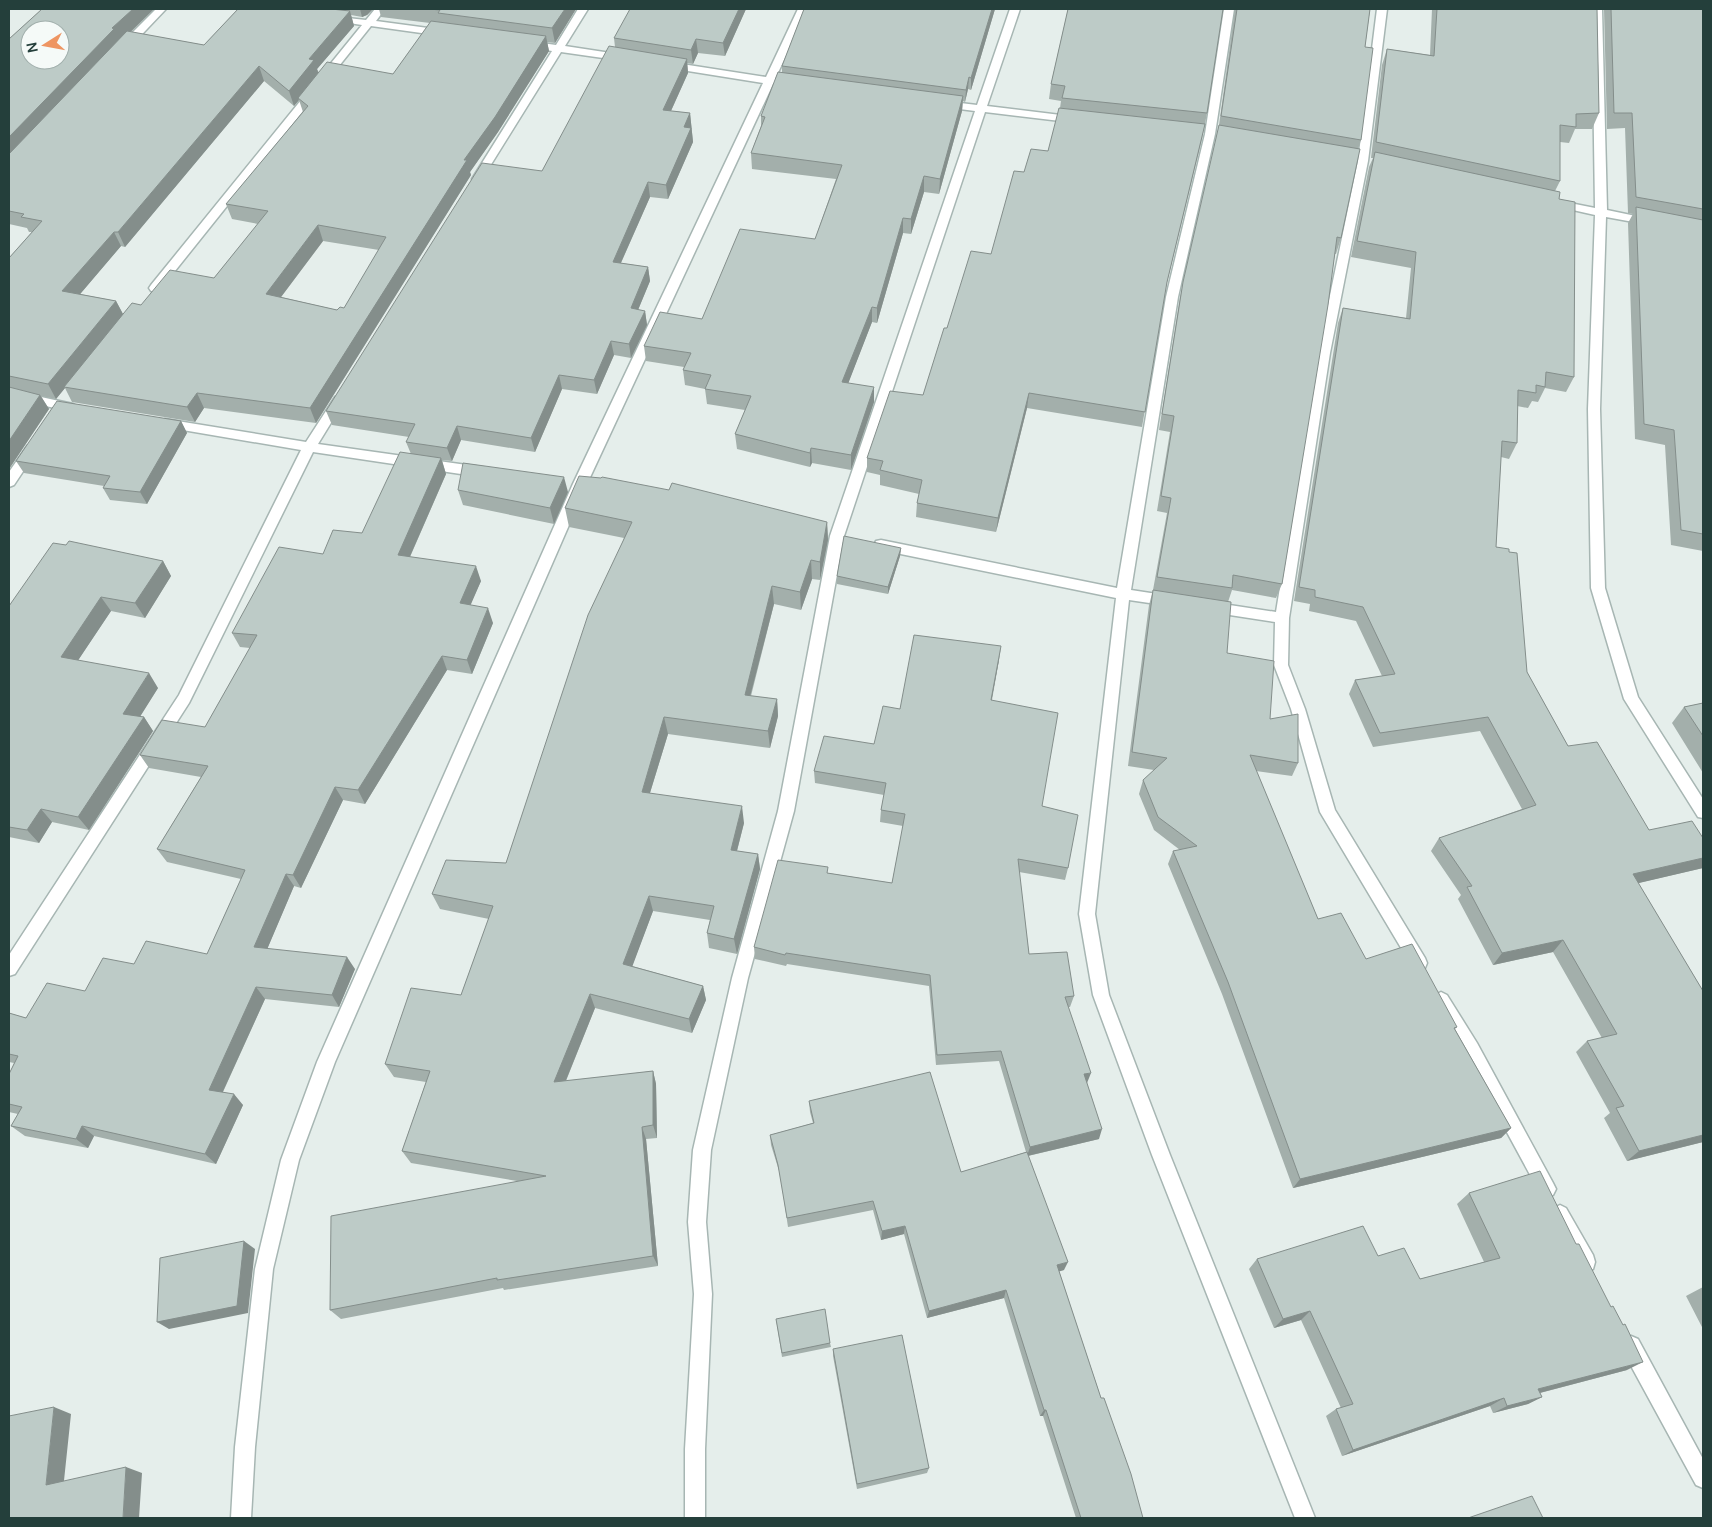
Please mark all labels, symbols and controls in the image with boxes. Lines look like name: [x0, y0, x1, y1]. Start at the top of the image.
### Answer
north arrow: [20, 20, 70, 70]
text: N: [21, 41, 42, 54]

